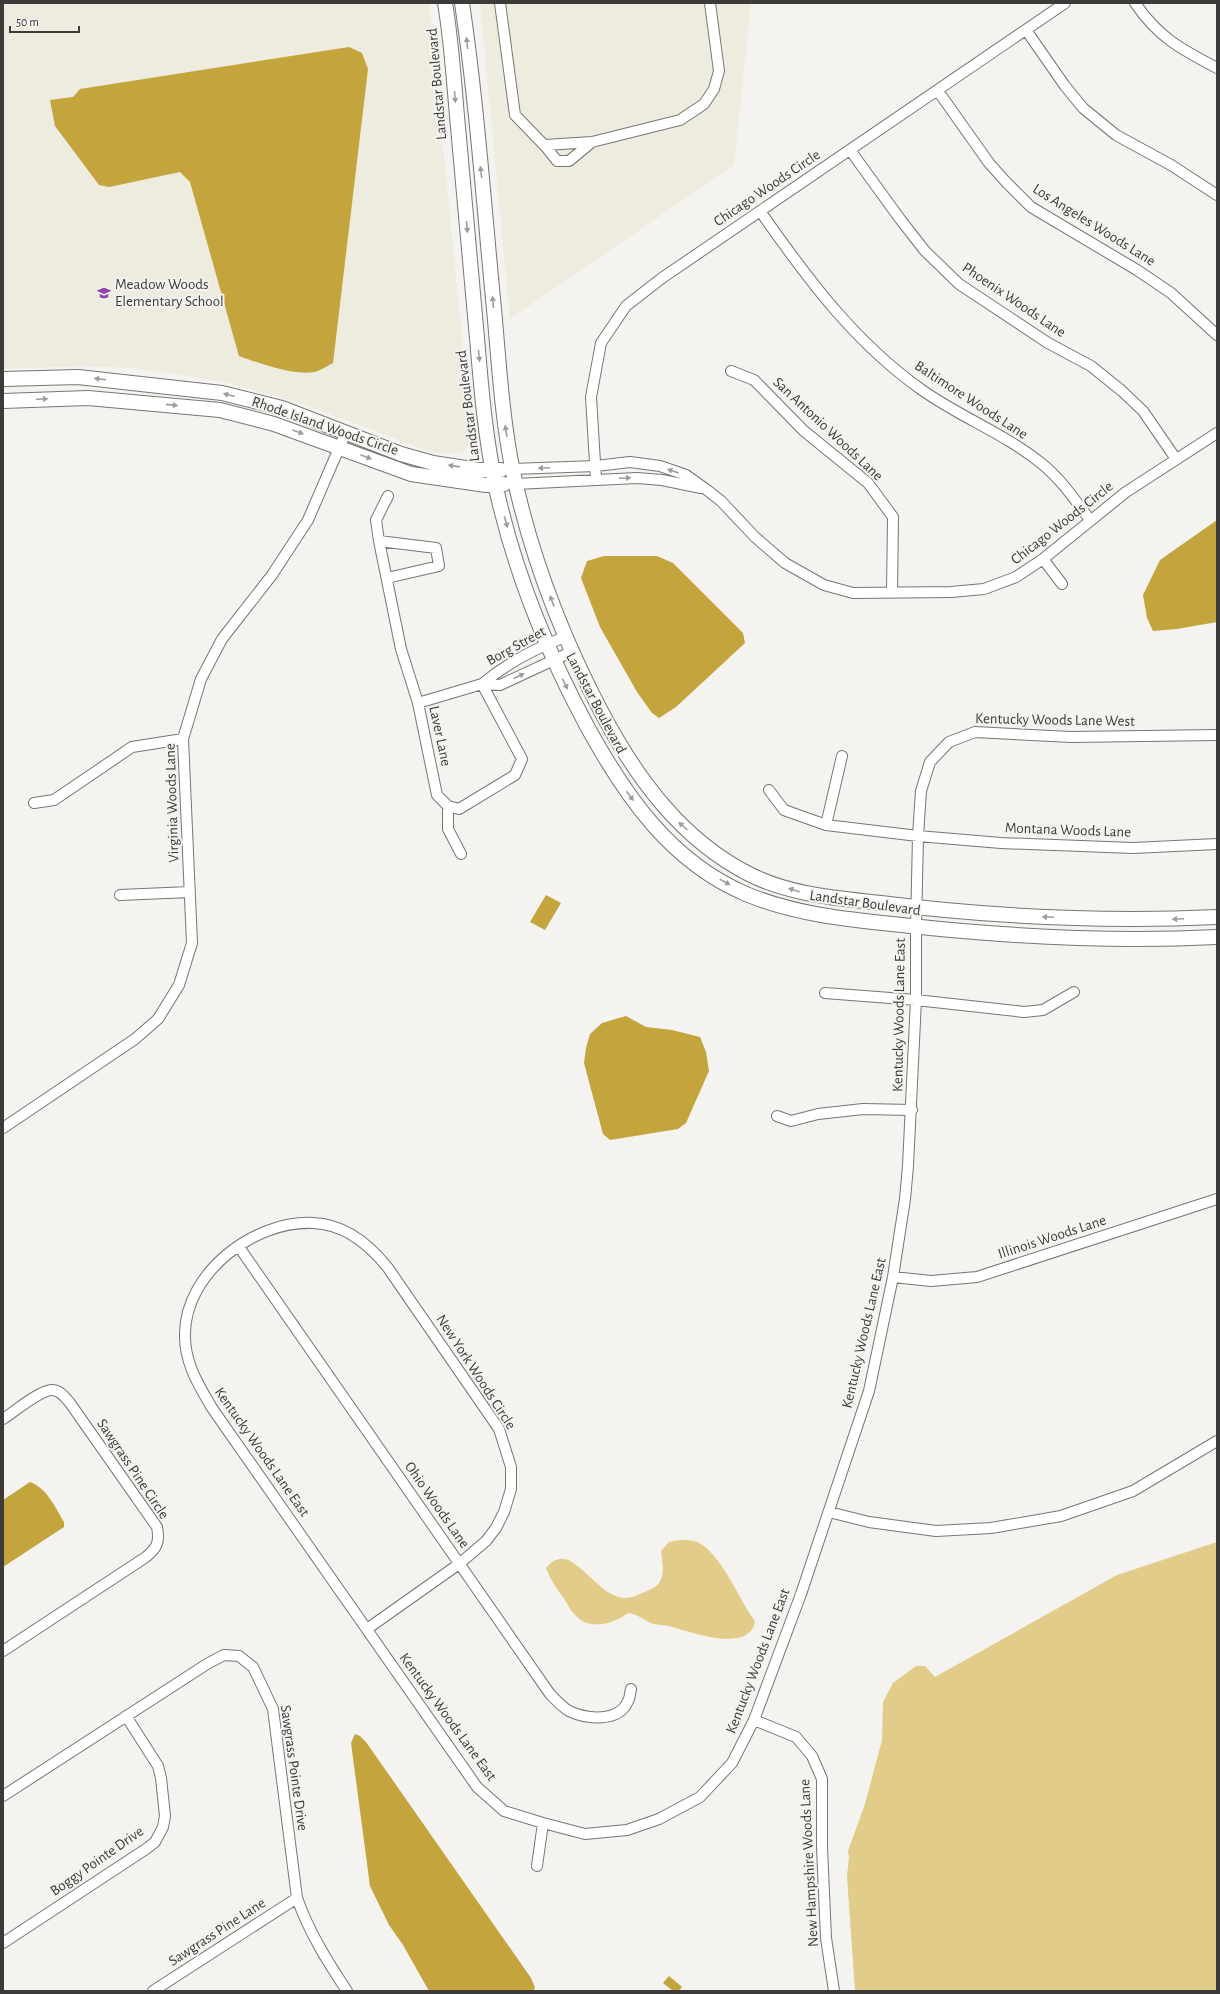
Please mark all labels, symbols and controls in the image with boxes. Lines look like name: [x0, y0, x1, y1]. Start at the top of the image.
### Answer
scale bar: [10, 8, 79, 34]
text: 50 m: [16, 16, 39, 28]
street label: Landstar Boulevard: [425, 27, 449, 140]
one-way arrow: [464, 37, 470, 49]
one-way arrow: [452, 91, 458, 104]
street label: Chicago Woods Circle: [711, 147, 823, 229]
one-way arrow: [478, 166, 484, 178]
street label: Los Angeles Woods Lane: [1030, 181, 1158, 269]
one-way arrow: [464, 221, 470, 233]
street label: Phoenix Woods Lane: [960, 260, 1068, 340]
place label: Meadow Woods Elementary School: [115, 277, 224, 309]
school or university icon: Meadow Woods Elementary School: [96, 285, 112, 301]
one-way arrow: [490, 296, 497, 308]
street label: Landstar Boulevard: [454, 349, 482, 462]
one-way arrow: [475, 350, 482, 362]
street label: Baltimore Woods Lane: [912, 358, 1030, 442]
street label: San Antonio Woods Lane: [770, 374, 886, 484]
one-way arrow: [94, 376, 106, 383]
one-way arrow: [223, 391, 235, 397]
street label: Rhode Island Woods Circle: [250, 394, 400, 458]
one-way arrow: [36, 396, 48, 403]
one-way arrow: [166, 402, 178, 408]
one-way arrow: [503, 425, 509, 437]
one-way arrow: [293, 430, 305, 436]
one-way arrow: [360, 455, 372, 461]
one-way arrow: [448, 463, 460, 469]
one-way arrow: [538, 465, 550, 472]
one-way arrow: [667, 468, 679, 474]
one-way arrow: [619, 475, 632, 481]
street label: Chicago Woods Circle: [1008, 479, 1116, 567]
one-way arrow: [503, 516, 509, 528]
one-way arrow: [548, 594, 554, 606]
street label: Borg Street: [484, 624, 548, 668]
street label: Landstar Boulevard: [563, 650, 629, 756]
one-way arrow: [513, 673, 525, 679]
one-way arrow: [561, 678, 568, 689]
street label: Laver Lane: [426, 705, 454, 767]
street label: Kentucky Woods Lane West: [975, 711, 1135, 729]
street label: Virginia Woods Lane: [162, 743, 182, 863]
one-way arrow: [625, 791, 633, 801]
street label: Montana Woods Lane: [1005, 820, 1131, 840]
one-way arrow: [677, 822, 688, 831]
one-way arrow: [719, 879, 731, 885]
one-way arrow: [788, 887, 800, 893]
street label: Landstar Boulevard: [809, 888, 922, 918]
one-way arrow: [1041, 914, 1054, 920]
one-way arrow: [1171, 916, 1184, 922]
street label: Kentucky Woods Lane East: [890, 938, 908, 1092]
street label: Illinois Woods Lane: [996, 1212, 1108, 1262]
street label: Kentucky Woods Lane East: [839, 1256, 889, 1410]
street label: New York Woods Circle: [433, 1312, 519, 1432]
street label: Kentucky Woods Lane East: [212, 1385, 312, 1520]
street label: Sawgrass Pine Circle: [94, 1416, 172, 1522]
street label: Ohio Woods Lane: [402, 1459, 472, 1551]
street label: Kentucky Woods Lane East: [723, 1586, 793, 1736]
street label: Kentucky Woods Lane East: [397, 1650, 499, 1784]
street label: Sawgrass Pointe Drive: [278, 1704, 310, 1832]
street label: New Hampshire Woods Lane: [797, 1779, 821, 1947]
street label: Boggy Pointe Drive: [48, 1823, 146, 1899]
street label: Sawgrass Pine Lane: [166, 1895, 268, 1969]

